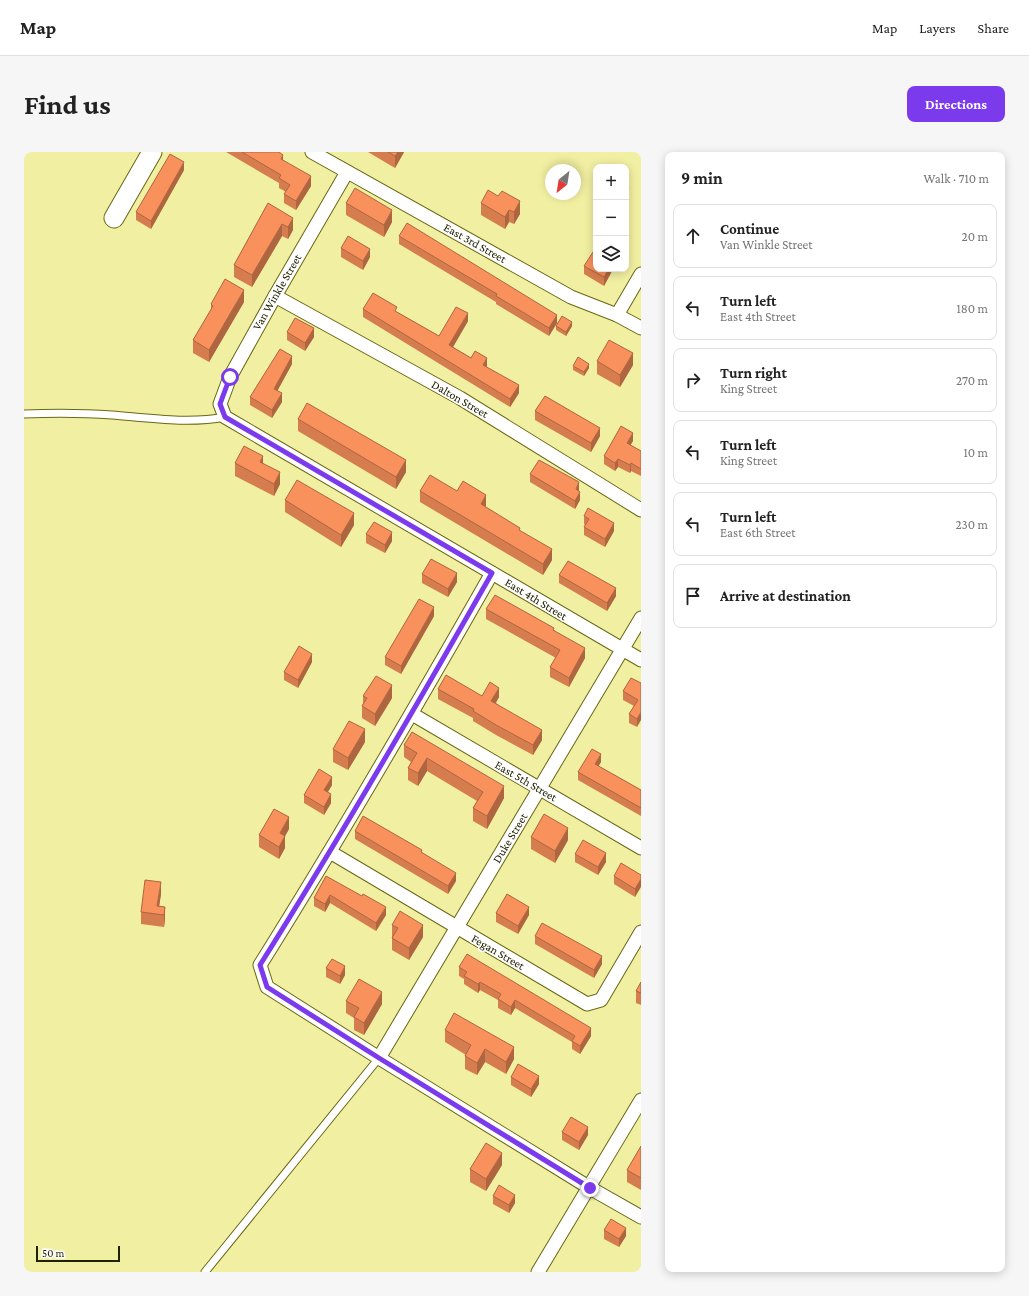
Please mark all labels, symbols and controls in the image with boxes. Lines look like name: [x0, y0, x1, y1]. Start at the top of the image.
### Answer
text: Map: [20, 17, 56, 38]
text: Map: [872, 20, 897, 36]
text: Layers: [919, 20, 956, 36]
text: Share: [978, 20, 1009, 36]
button: Directions: [907, 86, 1005, 122]
text: Find us: [24, 89, 111, 120]
north arrow: [545, 164, 581, 200]
map controls: [593, 164, 629, 272]
button: +: [593, 164, 629, 200]
text: 9 min: [681, 169, 723, 188]
text: Walk · 710 m: [923, 171, 989, 186]
button: −: [593, 200, 629, 236]
street label: East 3rd Street: [441, 220, 510, 266]
text: Continue: [720, 221, 779, 237]
icon: ahead: [682, 225, 704, 247]
text: 20 m: [962, 229, 988, 244]
button: layers: [593, 236, 629, 272]
text: Van Winkle Street: [720, 237, 813, 252]
street label: Van Winkle Street: [250, 251, 305, 333]
text: Turn left: [720, 293, 776, 309]
icon: left: [682, 297, 704, 319]
text: 180 m: [956, 301, 988, 316]
text: East 4th Street: [720, 309, 796, 324]
text: Turn right: [720, 365, 787, 381]
route start: [221, 368, 239, 386]
icon: right: [682, 369, 704, 391]
text: 270 m: [956, 373, 988, 388]
street label: Dalton Street: [429, 377, 492, 421]
text: King Street: [720, 381, 777, 396]
text: Turn left: [720, 437, 776, 453]
icon: left: [682, 441, 704, 463]
text: 10 m: [963, 445, 988, 460]
text: King Street: [720, 453, 777, 468]
text: Turn left: [720, 509, 776, 525]
icon: left: [682, 513, 704, 535]
text: 230 m: [955, 517, 988, 532]
text: East 6th Street: [720, 525, 796, 540]
street label: East 4th Street: [502, 575, 570, 624]
icon: arrive: [682, 585, 704, 607]
text: Arrive at destination: [720, 588, 851, 604]
street label: East 5th Street: [492, 758, 560, 805]
street label: Duke Street: [490, 810, 531, 865]
street label: Fegan Street: [469, 931, 528, 973]
route end: [581, 1179, 599, 1197]
scale bar: [36, 1244, 120, 1263]
text: 50 m: [42, 1247, 64, 1259]

